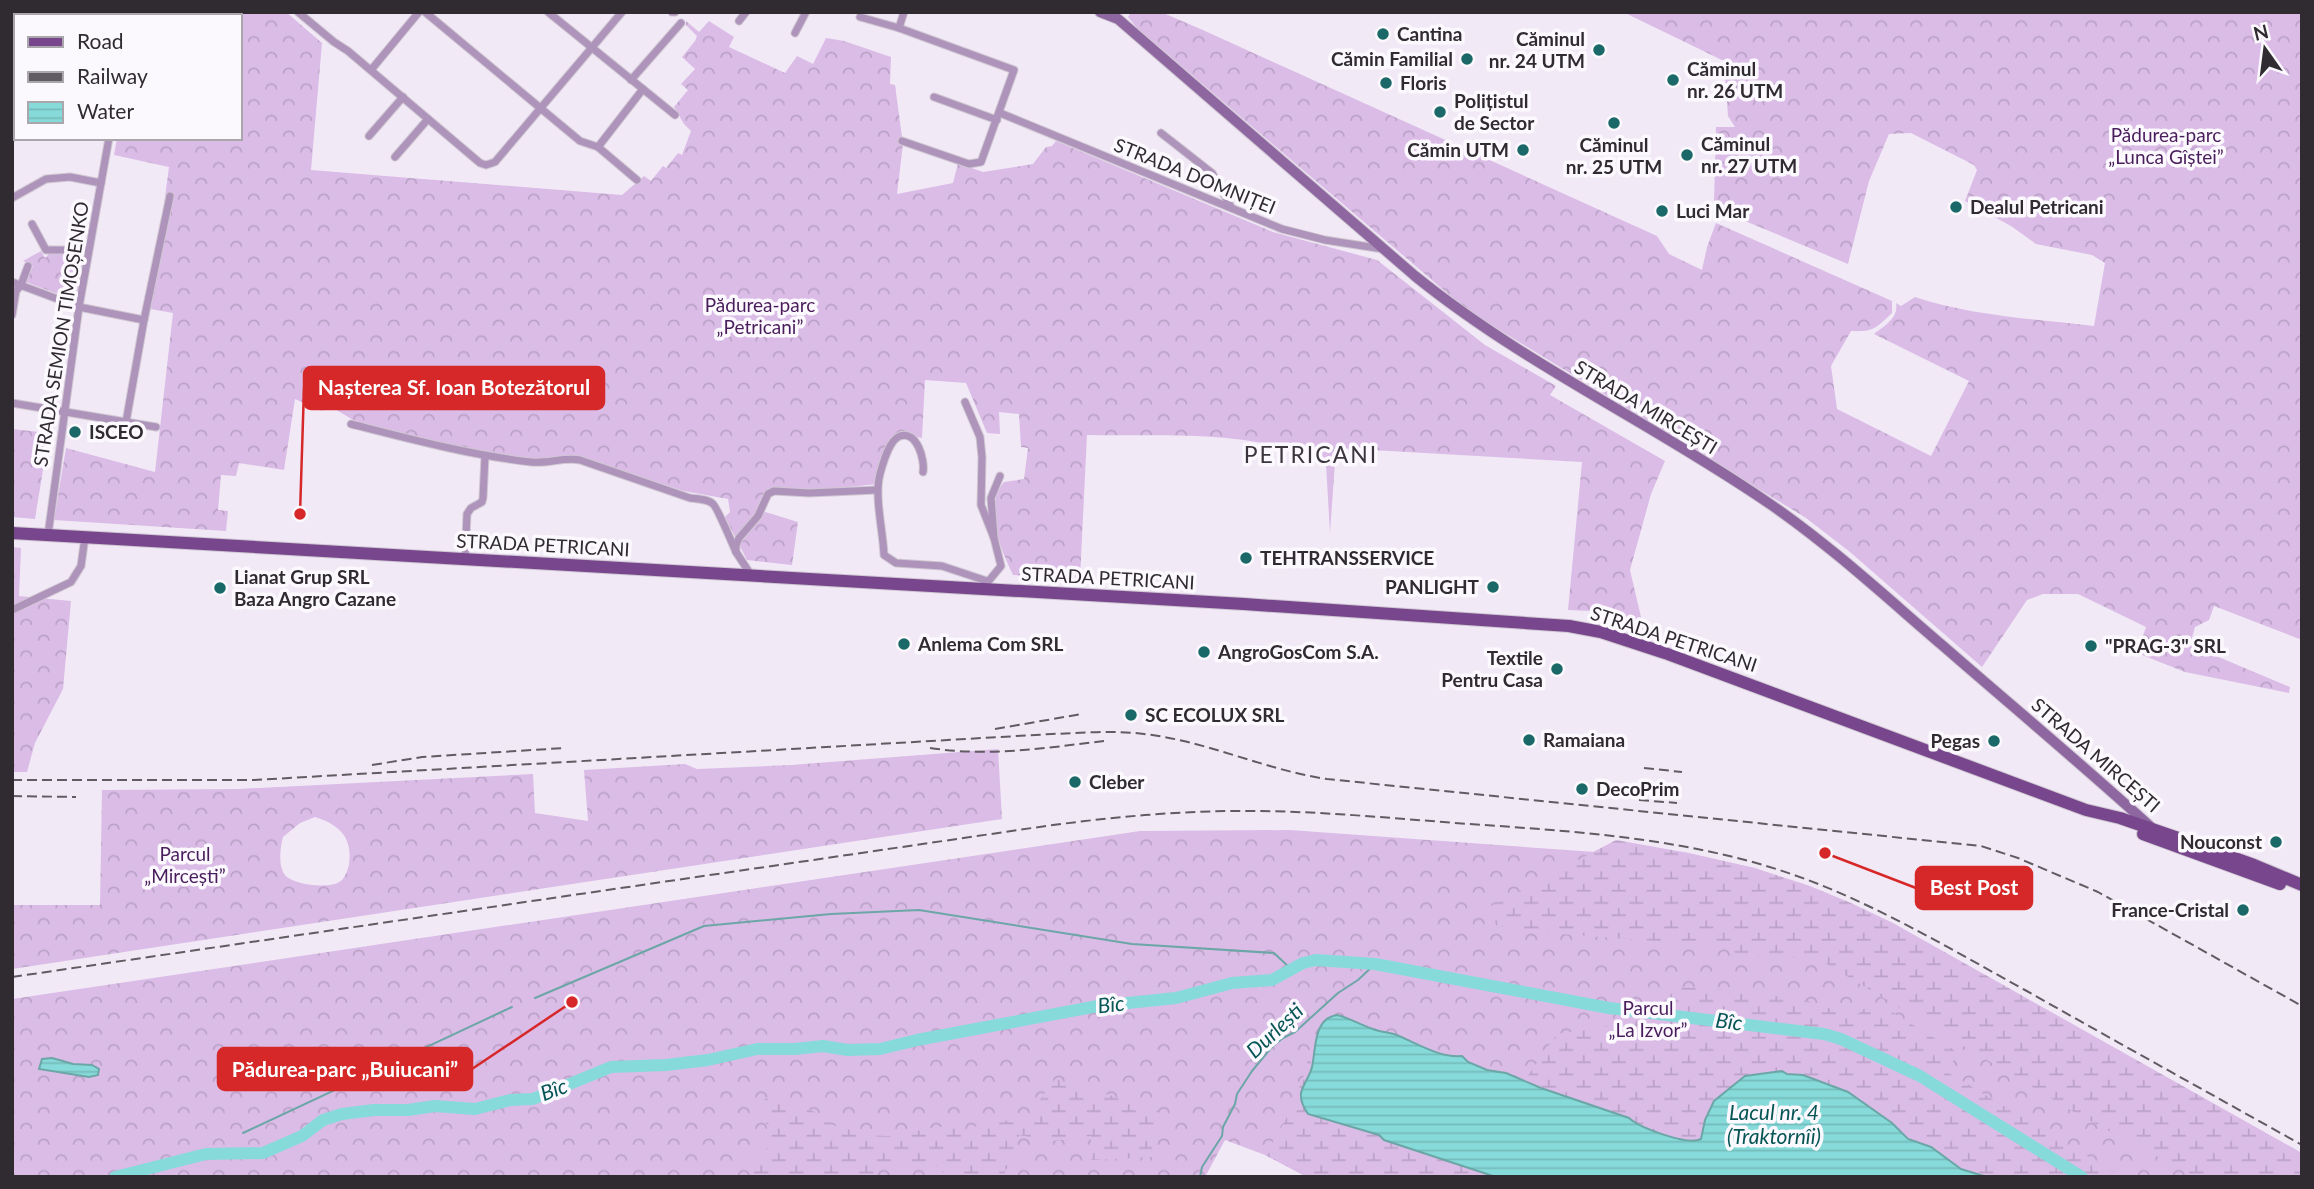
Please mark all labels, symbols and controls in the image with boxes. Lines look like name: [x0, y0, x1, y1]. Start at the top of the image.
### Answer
legend: [14, 14, 242, 140]
north arrow: [2230, 14, 2300, 84]
text: N: [2251, 19, 2271, 45]
place label: Cantina: [1397, 22, 1462, 45]
marker: Cantina: [1375, 26, 1391, 42]
place label: Căminul nr. 24 UTM: [1489, 27, 1585, 72]
text: Road: [77, 28, 124, 53]
marker: Căminul nr. 24 UTM: [1591, 42, 1607, 58]
place label: Cămin Familial: [1331, 47, 1453, 70]
marker: Cămin Familial: [1459, 51, 1475, 67]
place label: Căminul nr. 26 UTM: [1687, 57, 1783, 102]
text: Railway: [77, 63, 148, 88]
place label: Floris: [1400, 71, 1447, 94]
marker: Căminul nr. 26 UTM: [1665, 72, 1681, 88]
marker: Floris: [1378, 75, 1394, 91]
place label: Polițistul de Sector: [1454, 89, 1535, 134]
text: Water: [77, 98, 134, 123]
marker: Polițistul de Sector: [1432, 104, 1448, 120]
marker: Căminul nr. 25 UTM: [1606, 115, 1622, 131]
park label: Pădurea-parc „Lunca Gîștei”: [2108, 123, 2224, 168]
place label: Căminul nr. 27 UTM: [1701, 132, 1797, 177]
street label: STRADA DOMNIȚEI: [1111, 133, 1279, 218]
place label: Căminul nr. 25 UTM: [1566, 133, 1662, 178]
place label: Cămin UTM: [1407, 138, 1509, 161]
marker: Cămin UTM: [1515, 142, 1531, 158]
marker: Căminul nr. 27 UTM: [1679, 147, 1695, 163]
place label: Dealul Petricani: [1970, 195, 2104, 218]
place label: Luci Mar: [1676, 199, 1750, 222]
marker: Dealul Petricani: [1948, 199, 1964, 215]
street label: STRADA SEMION TIMOȘENKO: [28, 200, 93, 468]
marker: Luci Mar: [1654, 203, 1670, 219]
park label: Pădurea-parc „Petricani”: [705, 293, 815, 338]
street label: STRADA MIRCEȘTI: [1571, 355, 1722, 458]
callout: Nașterea Sf. Ioan Botezătorul: [304, 367, 604, 409]
text: Nașterea Sf. Ioan Botezătorul: [318, 374, 590, 399]
place label: ISCEO: [89, 420, 144, 443]
marker: ISCEO: [67, 424, 83, 440]
district label: PETRICANI: [1244, 440, 1378, 468]
street label: STRADA PETRICANI: [456, 528, 630, 561]
place label: TEHTRANSSERVICE: [1260, 546, 1434, 569]
marker: TEHTRANSSERVICE: [1238, 550, 1254, 566]
street label: STRADA PETRICANI: [1021, 561, 1195, 594]
place label: Lianat Grup SRL Baza Angro Cazane: [234, 565, 396, 610]
place label: PANLIGHT: [1385, 575, 1480, 598]
marker: PANLIGHT: [1485, 579, 1501, 595]
marker: Lianat Grup SRL Baza Angro Cazane: [212, 580, 228, 596]
street label: STRADA PETRICANI: [1588, 601, 1760, 676]
place label: Anlema Com SRL: [917, 632, 1063, 655]
place label: "PRAG-3" SRL: [2105, 634, 2226, 657]
marker: Anlema Com SRL: [896, 636, 912, 652]
marker: "PRAG-3" SRL: [2083, 638, 2099, 654]
place label: AngroGosCom S.A.: [1217, 640, 1379, 663]
marker: AngroGosCom S.A.: [1196, 644, 1212, 660]
place label: Textile Pentru Casa: [1441, 646, 1543, 691]
marker: Textile Pentru Casa: [1549, 661, 1565, 677]
street label: STRADA MIRCEȘTI: [2027, 693, 2165, 817]
place label: SC ECOLUX SRL: [1145, 703, 1284, 726]
marker: SC ECOLUX SRL: [1123, 707, 1139, 723]
place label: Ramaiana: [1543, 728, 1625, 751]
place label: Pegas: [1931, 729, 1980, 752]
marker: Ramaiana: [1521, 732, 1537, 748]
marker: Pegas: [1986, 733, 2002, 749]
place label: Cleber: [1089, 770, 1145, 793]
marker: Cleber: [1067, 774, 1083, 790]
place label: DecoPrim: [1596, 777, 1680, 800]
marker: DecoPrim: [1574, 781, 1590, 797]
place label: Nouconst: [2180, 830, 2262, 853]
marker: Nouconst: [2268, 834, 2284, 850]
park label: Parcul „Mircești”: [144, 842, 226, 887]
callout: Best Post: [1916, 867, 2032, 909]
text: Best Post: [1930, 874, 2019, 899]
place label: France-Cristal: [2111, 898, 2229, 921]
marker: France-Cristal: [2235, 902, 2251, 918]
water label: Bîc: [1096, 989, 1126, 1018]
park label: Parcul „La Izvor”: [1609, 996, 1688, 1041]
water label: Durlești: [1240, 997, 1307, 1062]
water label: Bîc: [1714, 1006, 1745, 1035]
callout: Pădurea-parc „Buiucani”: [218, 1048, 472, 1090]
text: Pădurea-parc „Buiucani”: [232, 1056, 458, 1081]
water label: Bîc: [537, 1072, 571, 1105]
water label: Lacul nr. 4 (Traktornîi): [1727, 1099, 1821, 1148]

